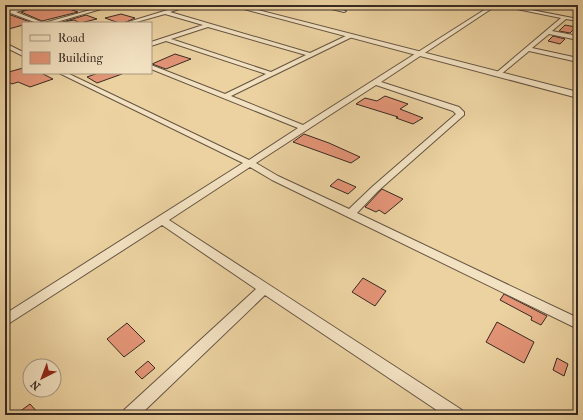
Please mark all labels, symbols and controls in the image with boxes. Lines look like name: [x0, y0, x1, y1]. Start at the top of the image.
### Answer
legend: [22, 22, 152, 74]
text: Road: [58, 31, 85, 45]
text: Building: [58, 51, 103, 65]
north arrow: [22, 358, 62, 398]
text: N: [28, 377, 43, 393]

